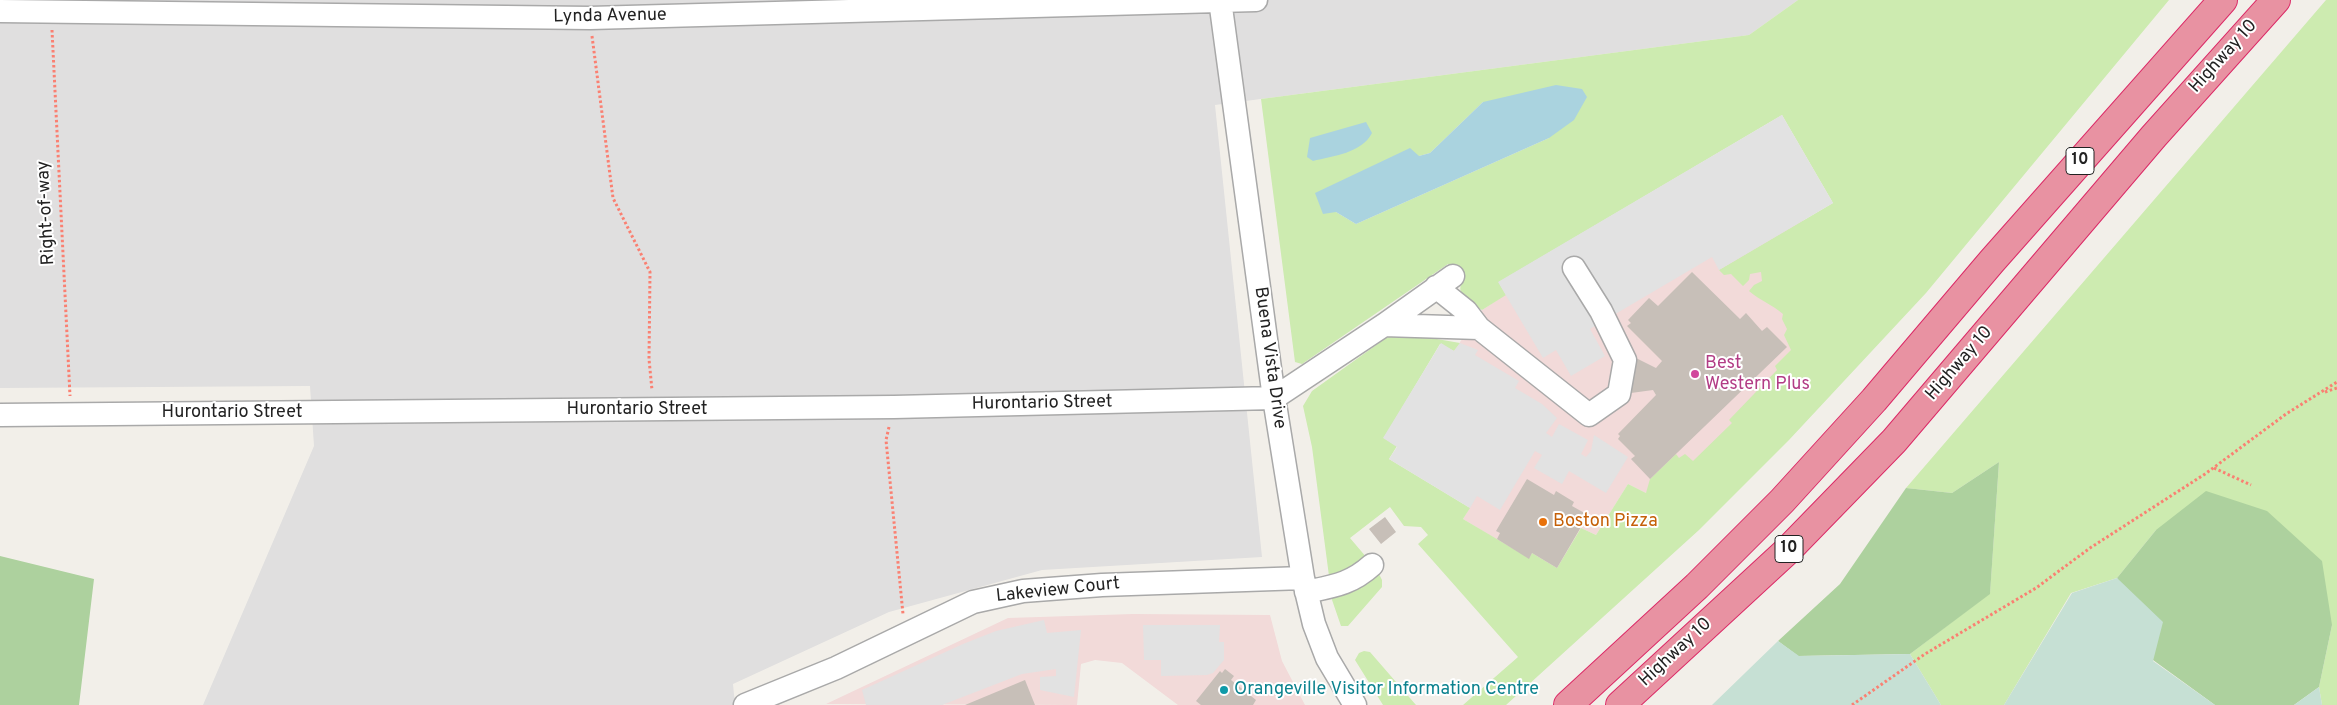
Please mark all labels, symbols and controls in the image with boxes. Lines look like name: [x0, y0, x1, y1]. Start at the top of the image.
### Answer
street label: Lynda Avenue: [553, 5, 667, 29]
street label: Highway 10: [2185, 16, 2263, 98]
road number: 10: [2066, 148, 2094, 175]
street label: Right-of-way: [33, 160, 61, 266]
street label: Buena Vista Drive: [1248, 286, 1290, 430]
street label: Highway 10: [1922, 322, 1998, 406]
place label: Best Western Plus: [1705, 353, 1810, 396]
marker: Best Western Plus: [1689, 368, 1701, 380]
street label: Hurontario Street: [971, 392, 1113, 416]
street label: Hurontario Street: [567, 399, 707, 421]
street label: Hurontario Street: [162, 402, 302, 424]
place label: Boston Pizza: [1553, 511, 1658, 533]
marker: Boston Pizza: [1537, 516, 1549, 528]
road number: 10: [1775, 536, 1803, 562]
street label: Lakeview Court: [995, 574, 1121, 608]
street label: Highway 10: [1635, 614, 1717, 692]
place label: Orangeville Visitor Information Centre: [1234, 679, 1539, 701]
marker: Orangeville Visitor Information Centre: [1218, 684, 1230, 696]

